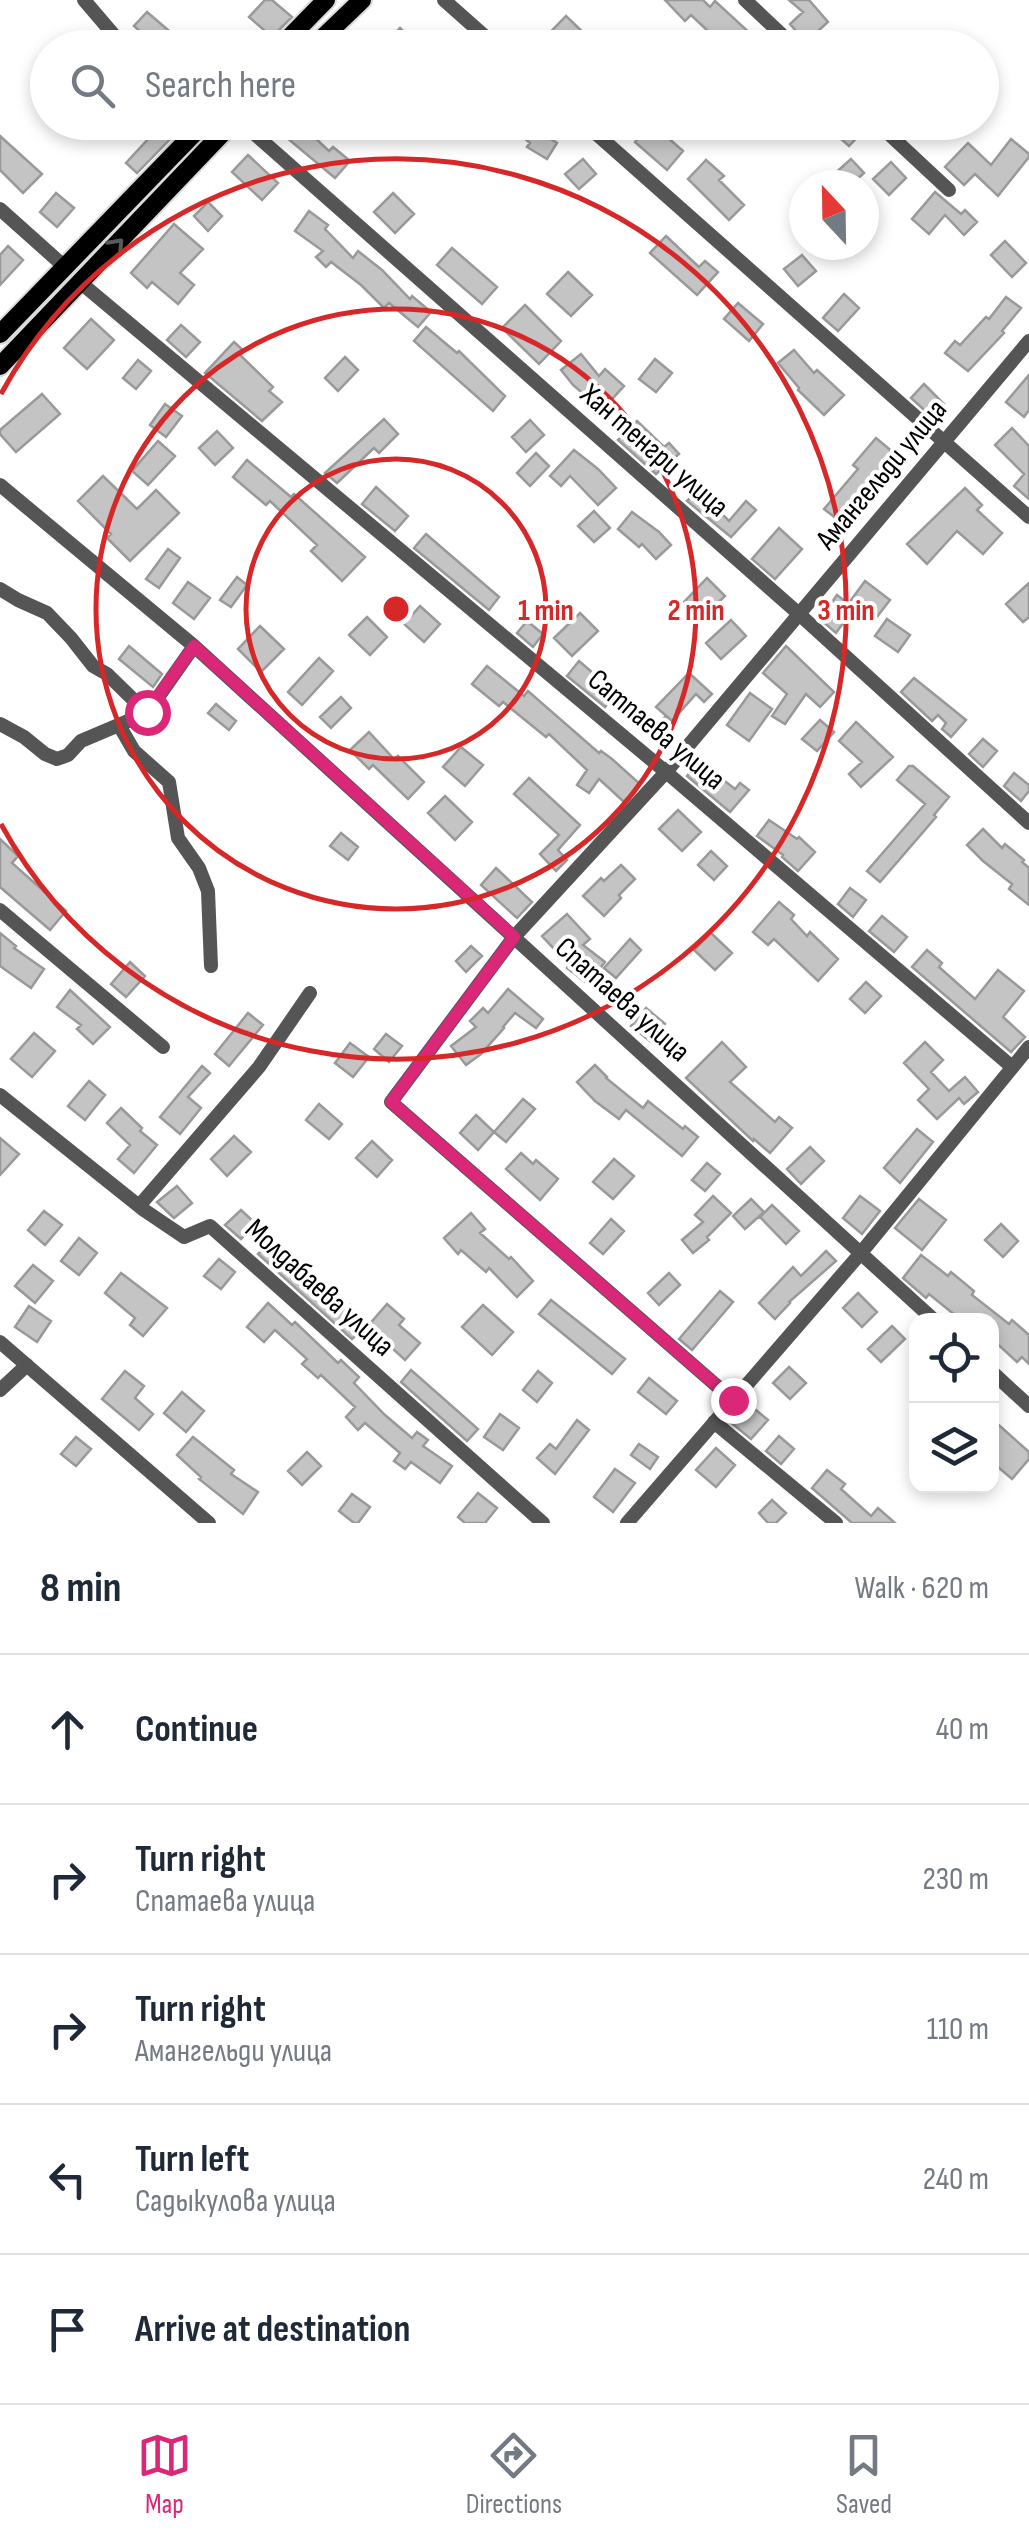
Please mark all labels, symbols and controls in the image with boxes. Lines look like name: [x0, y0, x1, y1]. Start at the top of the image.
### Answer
search box: [30, 30, 999, 140]
icon: search: [65, 58, 120, 113]
text: Search here: [145, 63, 296, 108]
north arrow: [789, 170, 879, 260]
one-way arrow: [105, 239, 123, 257]
street label: Хан тенгри улица: [572, 376, 736, 525]
street label: Амангельди улица: [808, 392, 955, 558]
centre of rings: [378, 591, 414, 627]
text: 1 min: [518, 593, 574, 629]
text: 2 min: [667, 593, 725, 629]
text: 3 min: [817, 593, 875, 629]
street label: Сатпаева улица: [580, 662, 733, 798]
route start: [125, 690, 171, 736]
street label: Спатаева улица: [547, 930, 697, 1070]
street label: Молдабаева улица: [237, 1211, 401, 1364]
map controls: [909, 1313, 999, 1493]
button: locate: [909, 1313, 999, 1403]
route end: [711, 1378, 757, 1424]
button: layers: [909, 1403, 999, 1493]
text: 8 min: [40, 1563, 121, 1614]
text: Walk · 620 m: [855, 1569, 989, 1608]
icon: ahead: [40, 1702, 95, 1757]
text: Continue: [135, 1707, 258, 1752]
text: 40 m: [936, 1710, 989, 1749]
text: Turn right: [135, 1837, 266, 1882]
icon: right: [40, 1852, 95, 1907]
text: 230 m: [922, 1860, 989, 1899]
text: Спатаева улица: [135, 1882, 315, 1921]
text: Turn right: [135, 1987, 266, 2032]
icon: right: [40, 2002, 95, 2057]
text: 110 m: [927, 2010, 989, 2049]
text: Амангельди улица: [135, 2032, 332, 2071]
text: Turn left: [135, 2137, 249, 2182]
icon: left: [40, 2152, 95, 2207]
text: 240 m: [923, 2160, 989, 2199]
text: Садыкулова улица: [135, 2182, 336, 2221]
icon: arrive: [40, 2302, 95, 2357]
text: Arrive at destination: [135, 2307, 410, 2352]
tab: Map: [137, 2428, 192, 2521]
tab: Directions: [466, 2428, 562, 2521]
tab: Saved: [836, 2428, 892, 2521]

